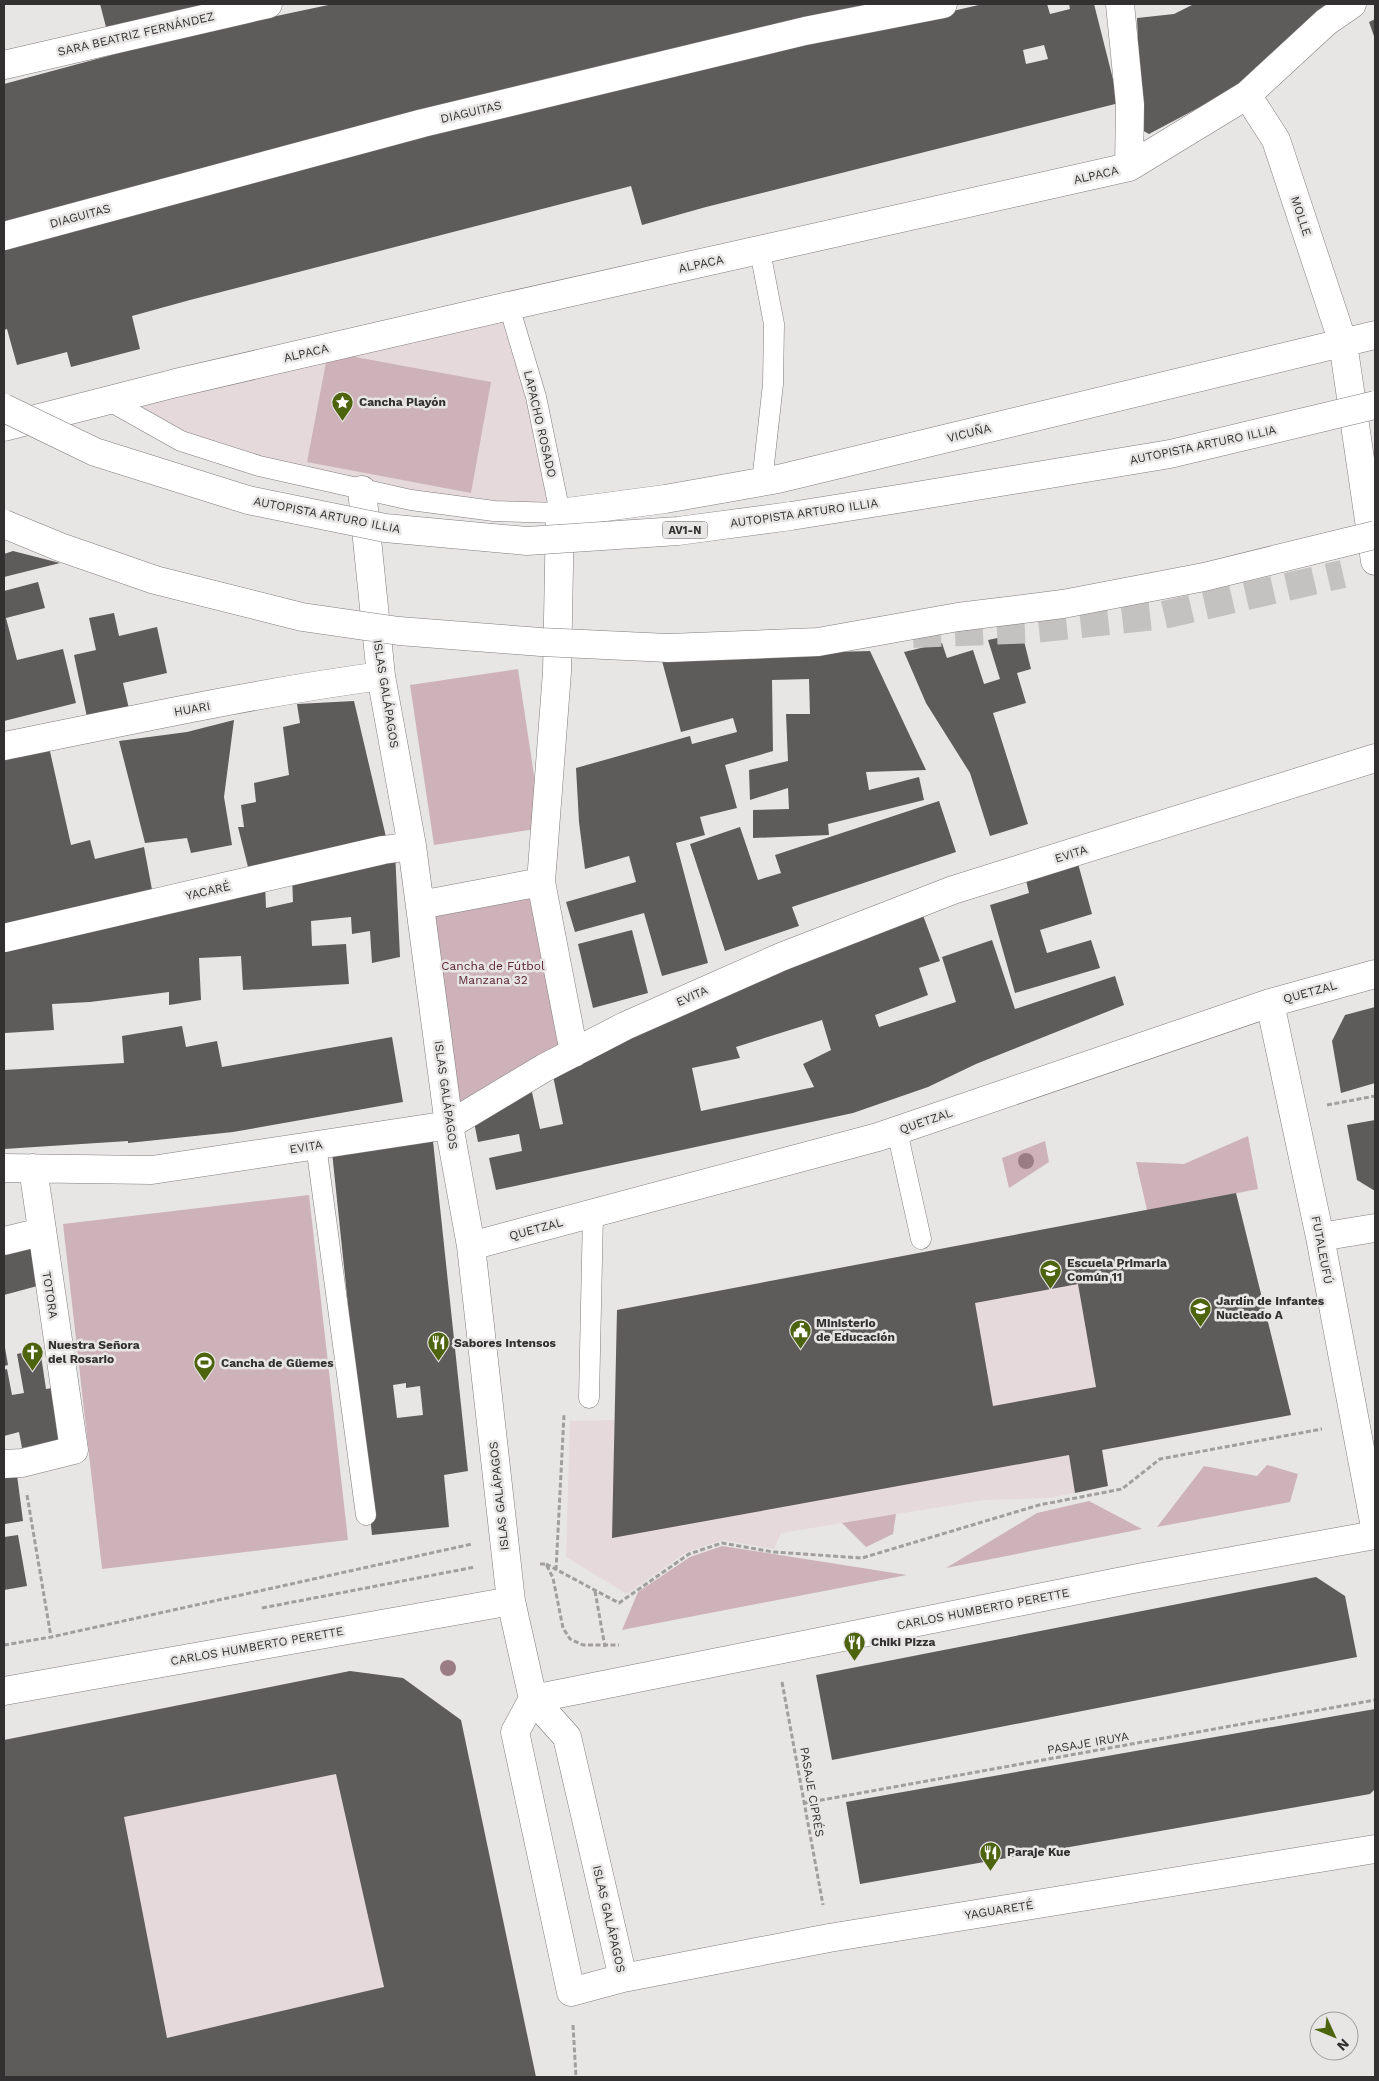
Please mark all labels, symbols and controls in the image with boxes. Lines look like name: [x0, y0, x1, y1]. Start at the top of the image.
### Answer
street label: SARA BEATRIZ FERNÁNDEZ: [56, 9, 216, 59]
street label: DIAGUITAS: [439, 98, 503, 126]
street label: ALPACA: [1072, 163, 1120, 187]
street label: MOLLE: [1288, 194, 1314, 238]
street label: DIAGUITAS: [48, 201, 112, 231]
street label: ALPACA: [677, 252, 725, 276]
street label: ALPACA: [282, 341, 330, 365]
street label: LAPACHO ROSADO: [521, 369, 559, 479]
place icon: Cancha Playón: [331, 390, 355, 421]
place label: Cancha Playón: [359, 395, 446, 409]
street label: VICUÑA: [946, 421, 992, 445]
street label: AUTOPISTA ARTURO ILLIA: [1129, 423, 1278, 467]
street label: AUTOPISTA ARTURO ILLIA: [252, 494, 402, 536]
street label: AUTOPISTA ARTURO ILLIA: [729, 496, 879, 530]
road number: AV1-N: [662, 522, 708, 538]
street label: ISLAS GALÁPAGOS: [371, 639, 401, 749]
street label: HUARI: [173, 699, 211, 719]
street label: EVITA: [1053, 842, 1089, 866]
street label: YACARÉ: [184, 879, 232, 903]
park label: Cancha de Fútbol Manzana 32: [441, 959, 545, 987]
street label: QUETZAL: [1282, 978, 1338, 1006]
street label: EVITA: [674, 983, 710, 1009]
street label: ISLAS GALÁPAGOS: [431, 1040, 461, 1150]
street label: QUETZAL: [898, 1105, 954, 1137]
street label: EVITA: [289, 1137, 324, 1157]
street label: QUETZAL: [508, 1215, 564, 1243]
street label: FUTALEUFÚ: [1309, 1215, 1335, 1285]
place label: Escuela Primaria Común 11: [1067, 1256, 1167, 1284]
school or university icon: Escuela Primaria Común 11: [1039, 1258, 1063, 1289]
street label: TOTORA: [39, 1270, 61, 1320]
place label: Jardín de Infantes Nucleado A: [1216, 1294, 1325, 1322]
school or university icon: Jardín de Infantes Nucleado A: [1188, 1296, 1212, 1327]
place label: Ministerio de Educación: [816, 1316, 895, 1344]
public building icon: Ministerio de Educación: [788, 1318, 812, 1349]
restaurant icon: Sabores Intensos: [426, 1331, 450, 1362]
place label: Sabores Intensos: [454, 1336, 557, 1350]
place label: Nuestra Señora del Rosario: [48, 1338, 140, 1366]
church icon: Nuestra Señora del Rosario: [20, 1340, 44, 1371]
sports icon: Cancha de Güemes: [193, 1351, 217, 1382]
place label: Cancha de Güemes: [221, 1356, 334, 1370]
street label: ISLAS GALÁPAGOS: [486, 1441, 512, 1551]
street label: CARLOS HUMBERTO PERETTE: [896, 1585, 1071, 1633]
street label: CARLOS HUMBERTO PERETTE: [169, 1624, 345, 1668]
restaurant icon: Chiki Pizza: [843, 1630, 867, 1661]
place label: Chiki Pizza: [871, 1635, 935, 1649]
street label: PASAJE IRUYA: [1046, 1729, 1130, 1757]
street label: PASAJE CIPRÉS: [797, 1746, 827, 1838]
restaurant icon: Paraje Kue: [979, 1840, 1003, 1871]
place label: Paraje Kue: [1007, 1845, 1071, 1859]
street label: ISLAS GALÁPAGOS: [590, 1864, 628, 1974]
street label: YAGUARETÉ: [964, 1898, 1035, 1922]
north arrow: [1309, 2011, 1359, 2061]
text: N: [1334, 2036, 1353, 2054]

